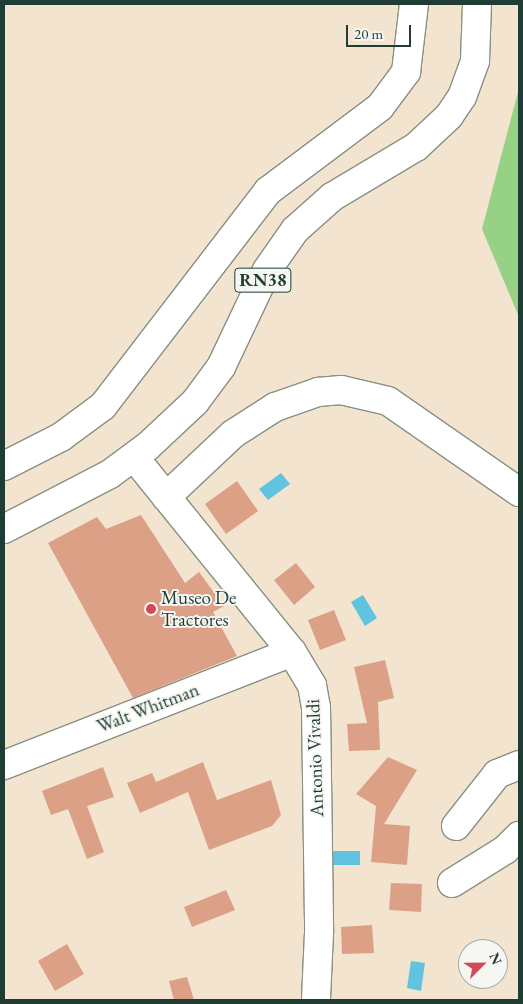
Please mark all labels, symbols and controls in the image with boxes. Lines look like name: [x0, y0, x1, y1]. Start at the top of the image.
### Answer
scale bar: [348, 15, 413, 47]
text: 20 m: [354, 24, 383, 43]
road number: RN38: [234, 264, 292, 296]
place label: Museo De Tractores: [161, 587, 236, 631]
marker: Museo De Tractores: [145, 603, 157, 615]
street label: Walt Whitman: [94, 678, 202, 738]
street label: Antonio Vivaldi: [302, 699, 328, 817]
north arrow: [458, 939, 508, 989]
text: N: [485, 950, 506, 967]

